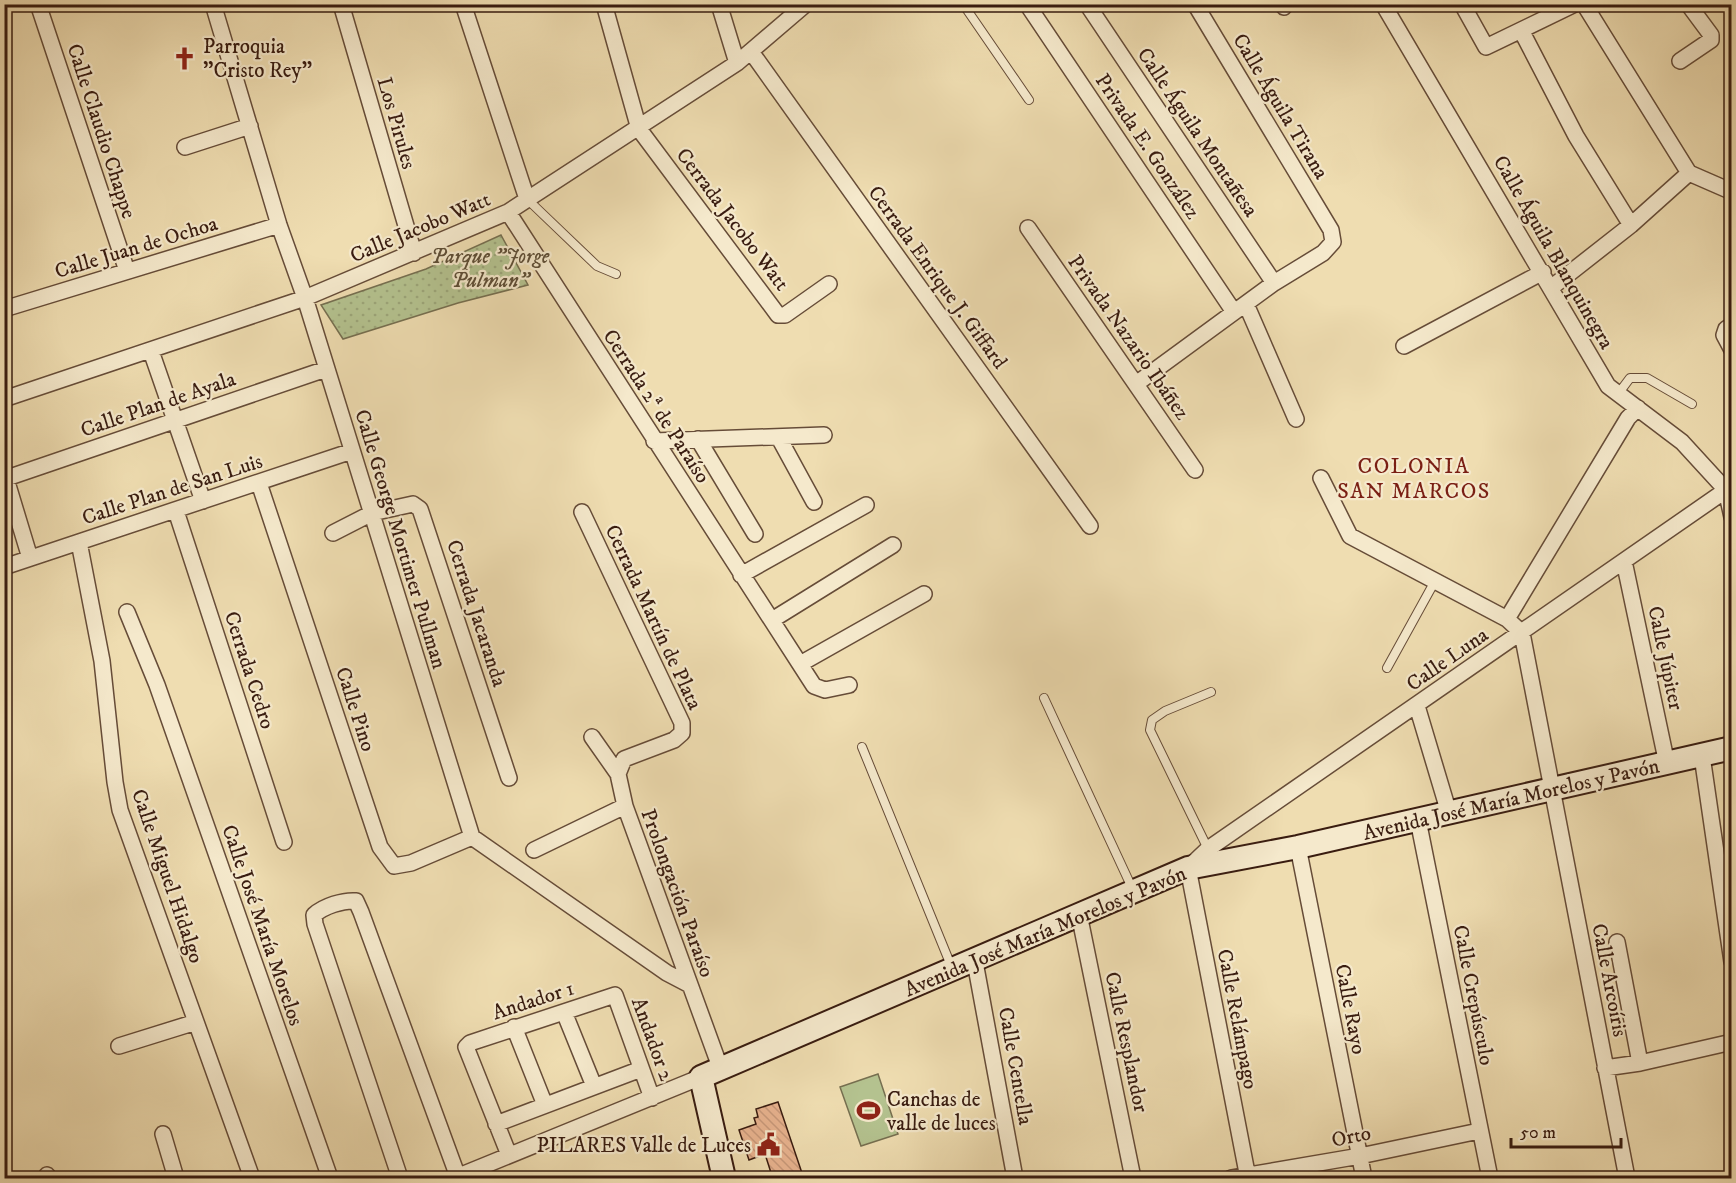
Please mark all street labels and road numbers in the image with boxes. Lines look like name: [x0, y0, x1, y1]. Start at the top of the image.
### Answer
street label: Calle Águila Tirana: [1226, 28, 1336, 184]
street label: Calle Claudio Chappe: [61, 41, 142, 222]
street label: Calle Águila Montañesa: [1131, 42, 1265, 222]
street label: Privada E. González: [1089, 69, 1205, 224]
street label: Los Pirules: [371, 74, 422, 172]
street label: Cerrada Jacobo Watt: [670, 143, 795, 296]
street label: Calle Águila Blanquinegra: [1487, 150, 1621, 354]
street label: Cerrada Enrique J. Giffard: [862, 181, 1013, 375]
street label: Calle Jacobo Watt: [346, 187, 495, 269]
street label: Calle Juan de Ochoa: [52, 211, 221, 285]
street label: Privada Nazario Ibáñez: [1062, 250, 1195, 425]
street label: Cerrada 2ª de Paraíso: [597, 325, 716, 488]
street label: Calle Plan de Ayala: [77, 366, 239, 444]
street label: Calle George Mortimer Pullman: [348, 407, 452, 672]
street label: Calle Plan de San Luis: [79, 449, 266, 531]
street label: Cerrada Martín de Plata: [599, 521, 707, 714]
street label: Cerrada Jacaranda: [440, 537, 512, 690]
street label: Calle Júpiter: [1641, 604, 1689, 713]
street label: Cerrada Cedro: [218, 608, 280, 732]
street label: Calle Luna: [1402, 622, 1494, 697]
street label: Calle Pino: [329, 664, 381, 755]
street label: Avenida José María Morelos y Pavón: [1360, 753, 1662, 847]
street label: Calle Miguel Hidalgo: [125, 786, 209, 967]
street label: Prolongación Paraíso: [635, 806, 720, 981]
street label: Calle José María Morelos: [215, 821, 309, 1029]
street label: Avenida José María Morelos y Pavón: [901, 861, 1190, 1003]
street label: Calle Arcoíris: [1585, 921, 1633, 1039]
street label: Calle Crepúsculo: [1447, 923, 1499, 1068]
street label: Calle Relámpago: [1211, 947, 1263, 1091]
street label: Calle Rayo: [1329, 962, 1372, 1057]
street label: Calle Resplandor: [1098, 969, 1154, 1115]
street label: Andador 1: [489, 976, 577, 1026]
street label: Andador 2: [625, 994, 679, 1085]
street label: Calle Centella: [992, 1005, 1038, 1127]
street label: Orto: [1329, 1120, 1373, 1154]

